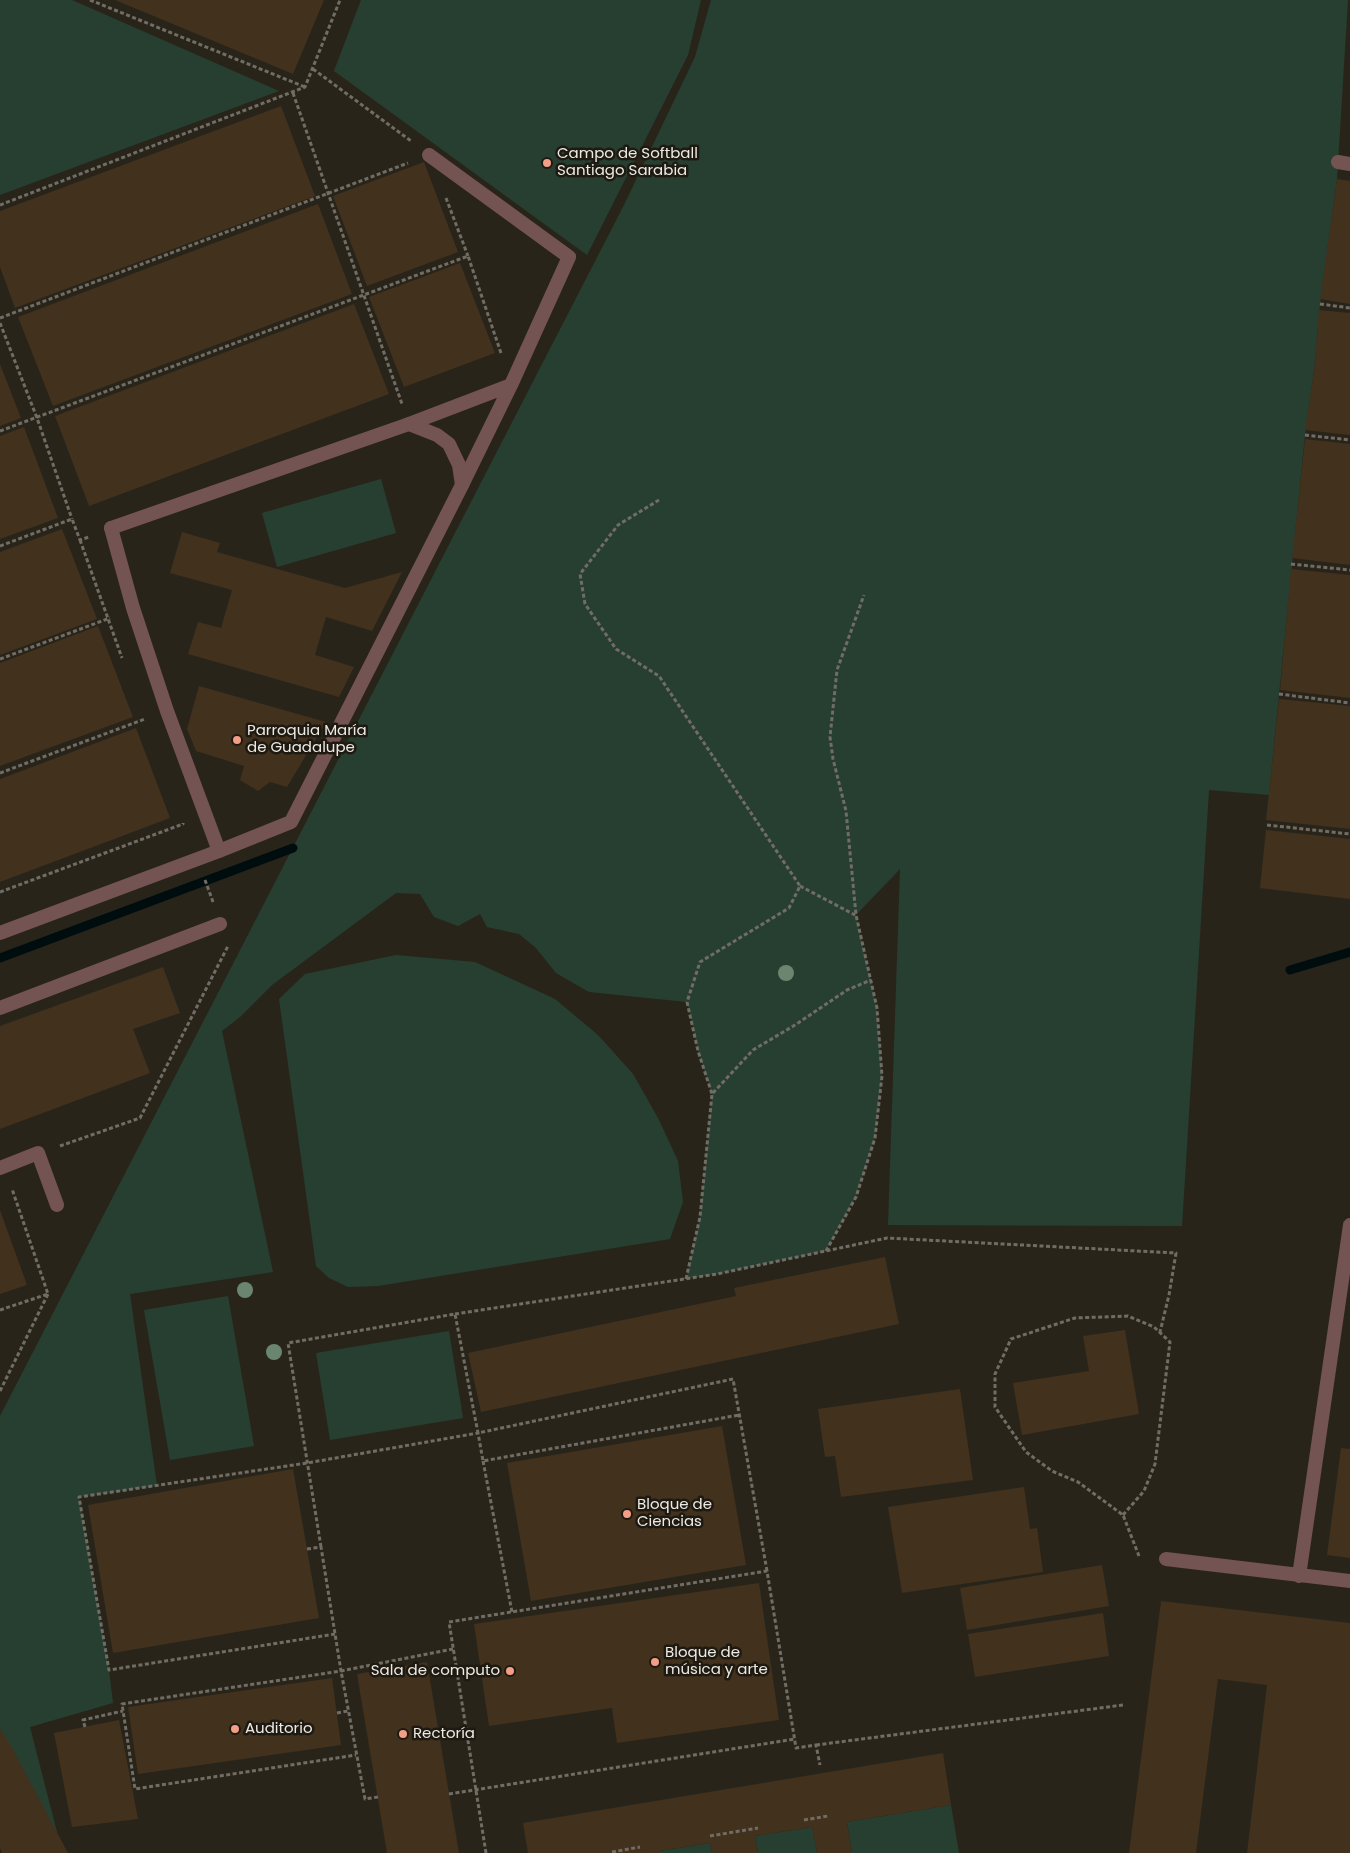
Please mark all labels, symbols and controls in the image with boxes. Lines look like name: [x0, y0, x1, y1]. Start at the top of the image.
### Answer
place label: Campo de Softball Santiago Sarabia: [557, 145, 698, 180]
marker: Campo de Softball Santiago Sarabia: [541, 157, 553, 169]
place label: Parroquia María de Guadalupe: [247, 722, 367, 757]
marker: Parroquia María de Guadalupe: [231, 734, 243, 746]
place label: Bloque de Ciencias: [637, 1496, 712, 1531]
marker: Bloque de Ciencias: [621, 1508, 633, 1520]
place label: Bloque de música y arte: [665, 1644, 768, 1679]
marker: Bloque de música y arte: [649, 1656, 661, 1668]
place label: Sala de computo: [371, 1662, 500, 1680]
marker: Sala de computo: [504, 1665, 516, 1677]
place label: Auditorio: [245, 1720, 312, 1738]
marker: Auditorio: [229, 1723, 241, 1735]
place label: Rectoría: [413, 1725, 475, 1743]
marker: Rectoría: [397, 1728, 409, 1740]

